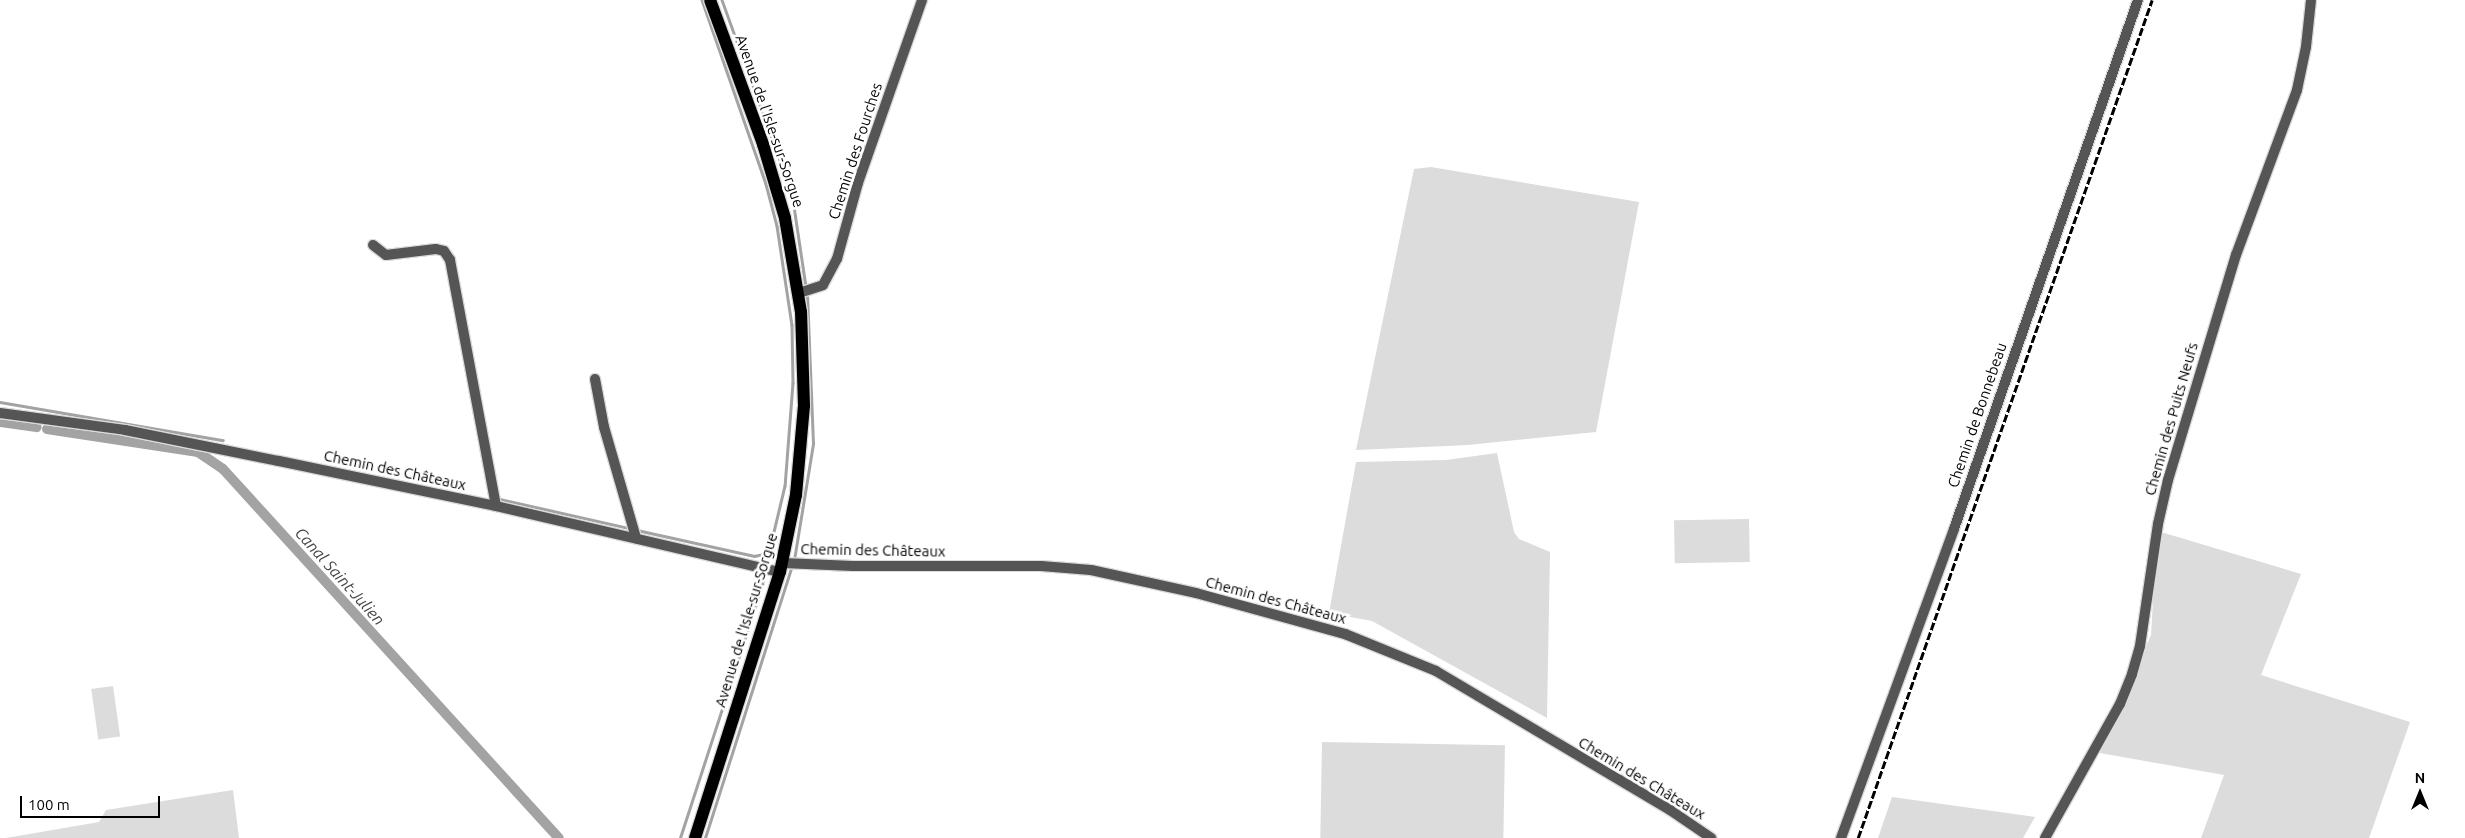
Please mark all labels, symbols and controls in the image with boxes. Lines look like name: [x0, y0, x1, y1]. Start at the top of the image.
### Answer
street label: Avenue de l'Isle-sur-Sorgue: [732, 32, 808, 210]
street label: Chemin des Fourches: [824, 80, 886, 222]
street label: Chemin de Bonnebeau: [1944, 340, 2010, 490]
street label: Chemin des Puits Neufs: [2141, 340, 2201, 498]
street label: Chemin des Châteaux: [322, 446, 468, 494]
water label: Canal Saint-Julien: [291, 523, 389, 629]
street label: Avenue de l'Isle-sur-Sorgue: [711, 531, 781, 709]
street label: Chemin des Châteaux: [800, 540, 946, 560]
street label: Chemin des Châteaux: [1204, 573, 1348, 627]
street label: Chemin des Châteaux: [1575, 733, 1709, 823]
north arrow: [2395, 768, 2445, 818]
text: N: [2415, 770, 2425, 786]
scale bar: [22, 786, 162, 818]
text: 100 m: [28, 796, 70, 813]

